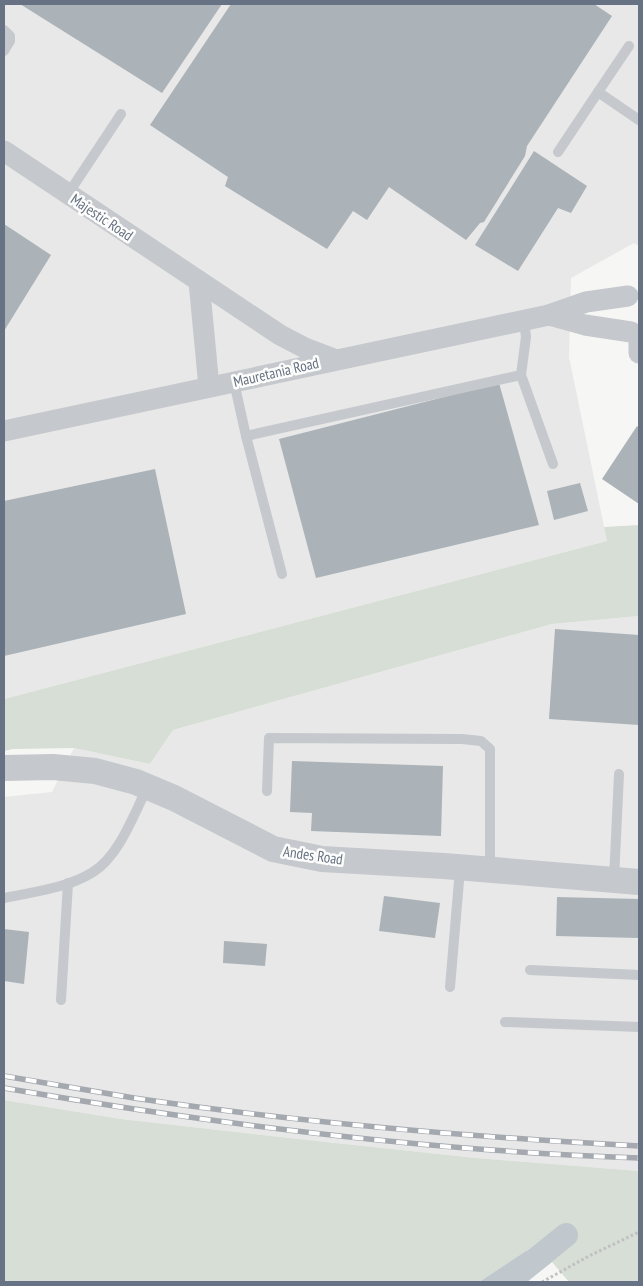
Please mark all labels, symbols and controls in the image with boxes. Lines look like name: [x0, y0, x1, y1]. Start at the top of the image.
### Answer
street label: Majestic Road: [67, 189, 137, 245]
street label: Mauretania Road: [231, 353, 321, 391]
street label: Andes Road: [282, 841, 344, 869]

